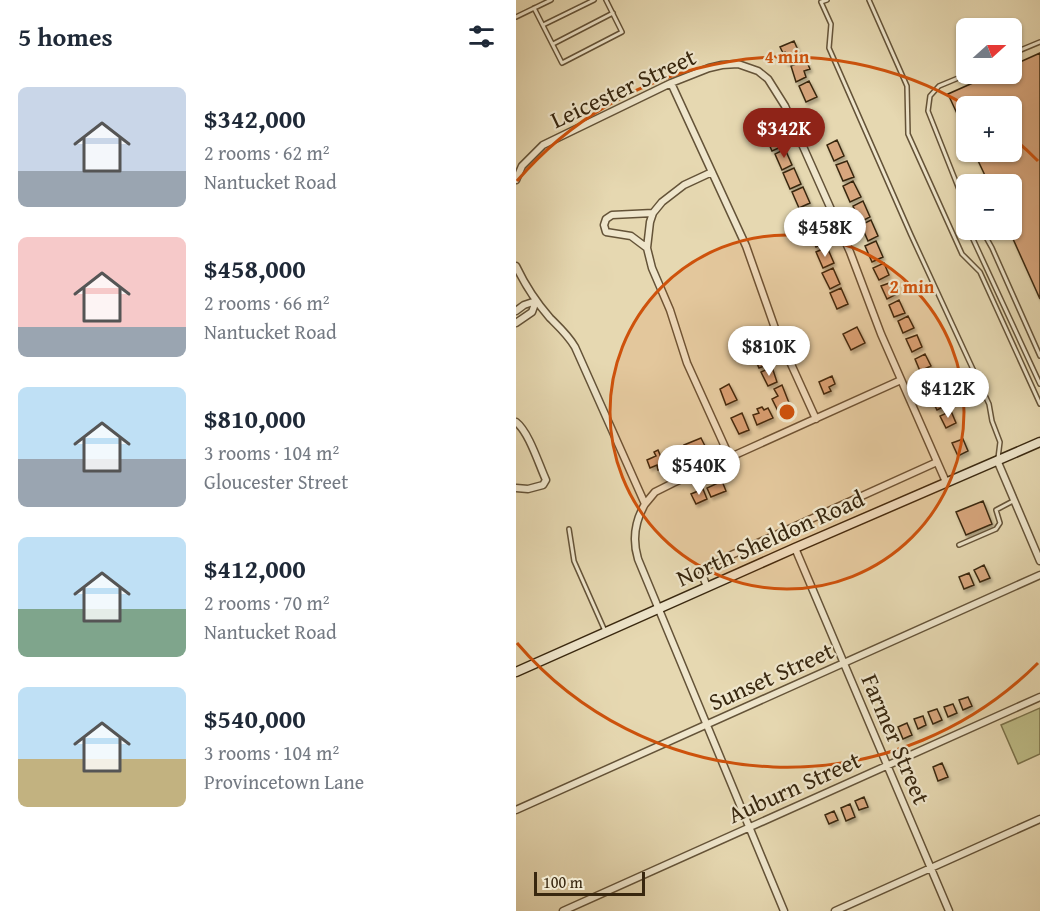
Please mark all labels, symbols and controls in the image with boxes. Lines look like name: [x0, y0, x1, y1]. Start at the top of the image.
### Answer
text: 5 homes: [18, 17, 113, 56]
north arrow: [956, 18, 1022, 84]
map controls: [956, 18, 1022, 240]
icon: filters: [465, 20, 498, 53]
street label: Leicester Street: [545, 39, 702, 137]
text: 4 min: [765, 43, 810, 70]
button: +: [956, 96, 1022, 162]
text: $342,000: [204, 99, 306, 138]
pin: $342K: [742, 108, 826, 159]
icon: home: [66, 111, 138, 183]
text: $342K: [757, 113, 811, 142]
text: 2 rooms · 62 m²: [204, 138, 330, 167]
text: Nantucket Road: [204, 167, 337, 196]
button: −: [956, 174, 1022, 240]
pin: $458K: [783, 207, 867, 258]
text: $458K: [798, 212, 852, 241]
text: $458,000: [204, 249, 306, 288]
icon: home: [66, 261, 138, 333]
text: 2 min: [890, 273, 935, 300]
text: 2 rooms · 66 m²: [204, 288, 330, 317]
text: Nantucket Road: [204, 317, 337, 346]
pin: $810K: [727, 326, 811, 377]
text: $810K: [742, 331, 796, 360]
pin: $412K: [906, 368, 990, 419]
text: $412K: [921, 373, 975, 402]
text: $810,000: [204, 399, 306, 438]
centre of rings: [777, 402, 797, 422]
icon: home: [66, 411, 138, 483]
text: 3 rooms · 104 m²: [204, 438, 339, 467]
pin: $540K: [657, 445, 741, 496]
text: $540K: [672, 450, 726, 479]
text: Gloucester Street: [204, 467, 348, 496]
street label: North Sheldon Road: [670, 481, 870, 595]
text: $412,000: [204, 549, 306, 588]
icon: home: [66, 561, 138, 633]
text: 2 rooms · 70 m²: [204, 588, 330, 617]
text: Nantucket Road: [204, 617, 337, 646]
street label: Sunset Street: [703, 633, 840, 719]
street label: Farmer Street: [853, 668, 939, 810]
text: $540,000: [204, 699, 306, 738]
icon: home: [66, 711, 138, 783]
text: 3 rooms · 104 m²: [204, 738, 339, 767]
street label: Auburn Street: [722, 742, 867, 832]
text: Provincetown Lane: [204, 767, 364, 796]
scale bar: [534, 869, 645, 896]
text: 100 m: [543, 870, 583, 894]

